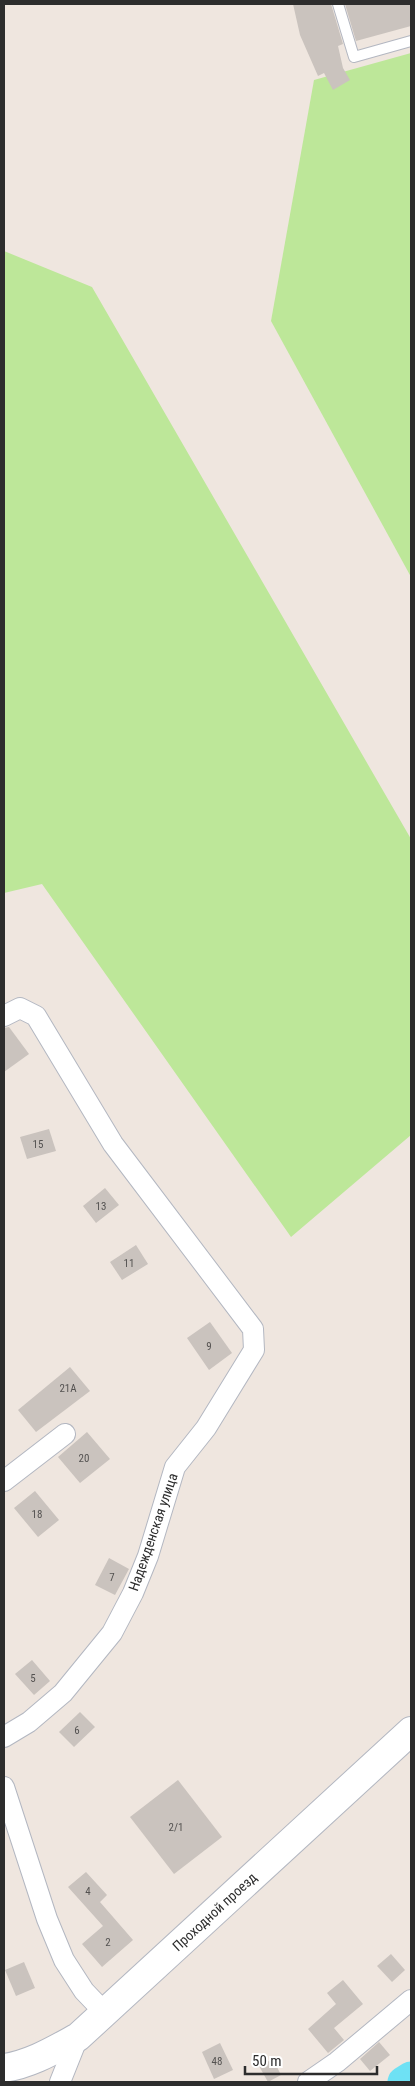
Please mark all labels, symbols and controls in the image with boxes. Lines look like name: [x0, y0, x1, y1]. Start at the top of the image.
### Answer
house number: 15: [33, 1138, 43, 1151]
house number: 13: [96, 1200, 106, 1213]
house number: 11: [124, 1257, 134, 1270]
house number: 9: [206, 1340, 212, 1353]
house number: 21А: [59, 1382, 77, 1395]
house number: 20: [79, 1452, 89, 1465]
street label: Надежденская улица: [125, 1471, 181, 1593]
house number: 18: [32, 1508, 42, 1521]
house number: 7: [109, 1571, 115, 1584]
house number: 5: [30, 1672, 36, 1685]
house number: 6: [74, 1724, 80, 1737]
house number: 2/1: [169, 1821, 183, 1834]
street label: Проходной проезд: [169, 1869, 260, 1954]
house number: 4: [85, 1885, 91, 1898]
house number: 2: [105, 1936, 111, 1949]
scale bar: [245, 2044, 378, 2076]
text: 50 m: [252, 2052, 282, 2070]
house number: 48: [212, 2055, 222, 2068]

